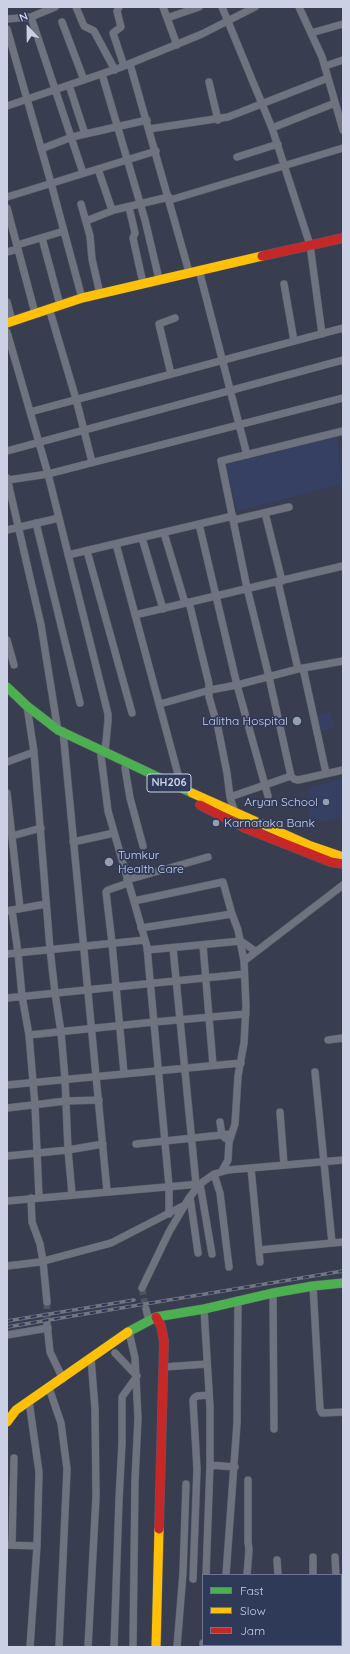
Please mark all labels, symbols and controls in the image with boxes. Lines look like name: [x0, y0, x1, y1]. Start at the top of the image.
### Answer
north arrow: [8, 8, 48, 48]
text: N: [17, 9, 30, 25]
place label: Lalitha Hospital: [202, 714, 288, 728]
marker: Lalitha Hospital: [291, 715, 303, 727]
road number: NH206: [147, 774, 191, 792]
place label: Aryan School: [244, 795, 318, 809]
marker: Aryan School: [321, 797, 331, 807]
place label: Karnataka Bank: [224, 816, 315, 830]
marker: Karnataka Bank: [211, 818, 221, 828]
place label: Tumkur Health Care: [118, 848, 184, 876]
marker: Tumkur Health Care: [103, 856, 115, 868]
legend: [202, 1574, 342, 1646]
text: Fast: [240, 1583, 264, 1598]
text: Slow: [240, 1603, 266, 1618]
text: Jam: [240, 1623, 265, 1638]

